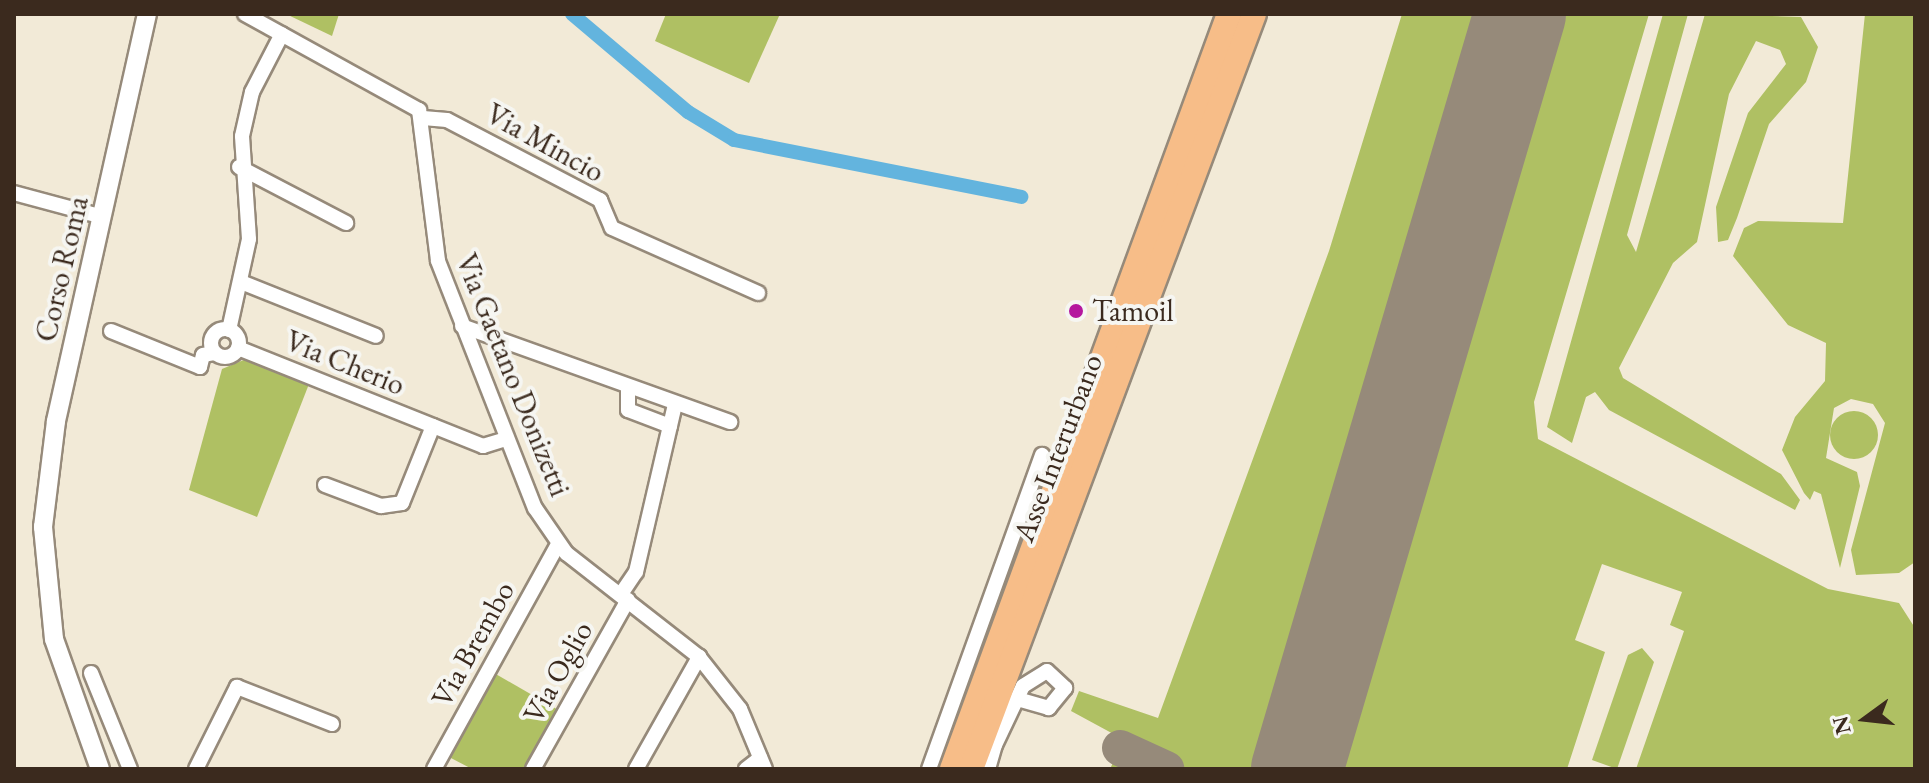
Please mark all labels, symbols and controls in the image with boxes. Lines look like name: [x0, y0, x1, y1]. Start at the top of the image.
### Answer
street label: Via Mincio: [480, 96, 610, 190]
street label: Corso Roma: [28, 193, 96, 345]
street label: Via Gaetano Donizetti: [448, 248, 578, 502]
place label: Tamoil: [1092, 293, 1174, 329]
marker: Tamoil: [1067, 302, 1085, 320]
street label: Via Cherio: [280, 323, 410, 403]
street label: Asse Interurbano: [1006, 349, 1110, 547]
street label: Via Brembo: [424, 575, 522, 713]
street label: Via Oglio: [516, 615, 600, 729]
north arrow: [1825, 679, 1905, 759]
text: N: [1825, 713, 1858, 738]

